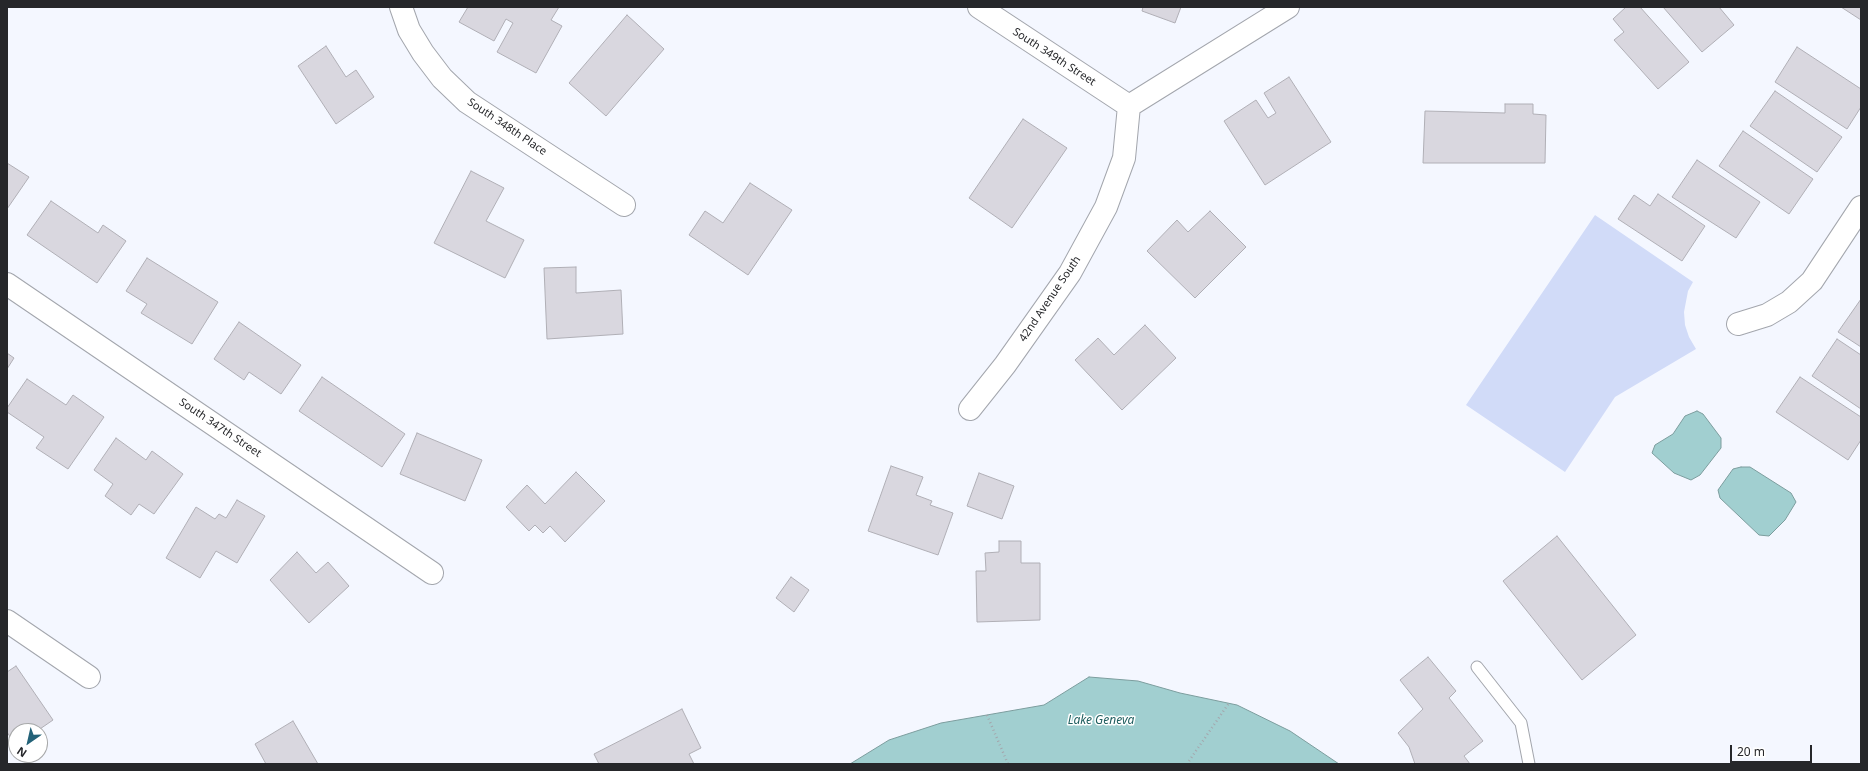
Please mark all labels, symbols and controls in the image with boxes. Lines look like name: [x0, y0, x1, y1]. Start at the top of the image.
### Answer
street label: South 349th Street: [1010, 25, 1098, 89]
street label: South 348th Place: [465, 96, 549, 158]
street label: 42nd Avenue South: [1016, 254, 1084, 344]
street label: South 347th Street: [176, 396, 264, 460]
water label: Lake Geneva: [1068, 714, 1134, 728]
north arrow: [8, 723, 48, 763]
scale bar: [1732, 737, 1814, 763]
text: 20 m: [1737, 743, 1765, 760]
text: N: [14, 744, 29, 761]

